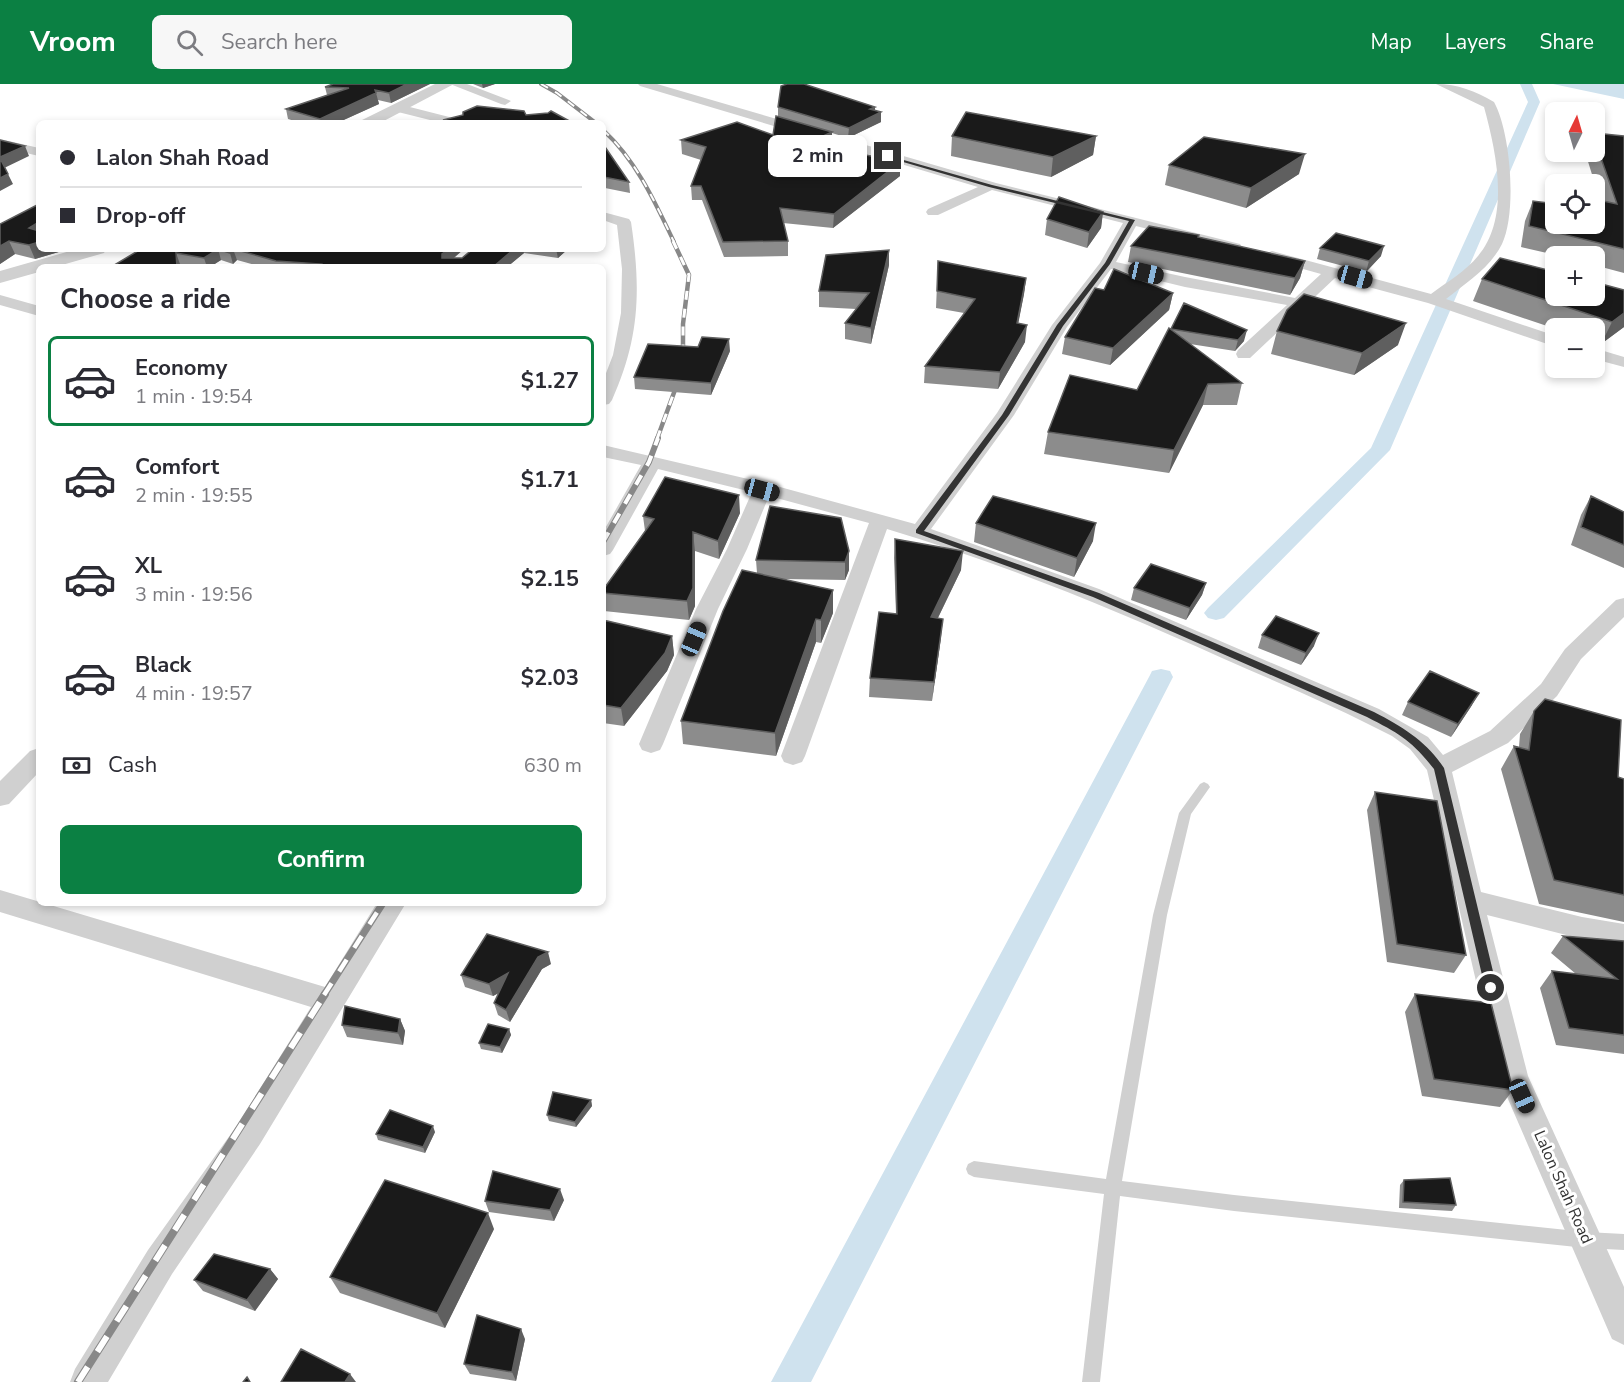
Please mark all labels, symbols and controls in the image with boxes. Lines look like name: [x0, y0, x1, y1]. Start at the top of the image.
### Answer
search box: [152, 15, 572, 69]
text: Vroom: [30, 23, 116, 61]
icon: search: [173, 26, 206, 59]
text: Search here: [221, 27, 338, 57]
text: Map: [1370, 28, 1412, 56]
text: Layers: [1445, 28, 1506, 56]
text: Share: [1539, 28, 1594, 56]
north arrow: [1545, 102, 1605, 162]
map controls: [1545, 102, 1605, 378]
callout: 2 min: [768, 135, 867, 177]
text: 2 min: [792, 142, 843, 169]
route end: [874, 142, 901, 169]
text: Lalon Shah Road: [96, 143, 269, 173]
button: locate: [1545, 174, 1605, 234]
text: Drop-off: [96, 201, 185, 231]
button: +: [1545, 246, 1605, 306]
car: [1126, 260, 1166, 286]
car: [1335, 263, 1375, 291]
text: Choose a ride: [60, 281, 231, 318]
button: −: [1545, 318, 1605, 378]
text: Economy: [135, 353, 227, 383]
icon: car: [63, 354, 117, 408]
text: $1.27: [521, 366, 579, 396]
text: 1 min · 19:54: [135, 383, 253, 410]
text: Comfort: [135, 452, 219, 482]
icon: car: [63, 453, 117, 507]
text: $1.71: [521, 465, 579, 495]
car: [742, 477, 782, 503]
text: 2 min · 19:55: [135, 482, 253, 509]
text: XL: [135, 551, 162, 581]
icon: car: [63, 552, 117, 606]
text: $2.15: [521, 564, 579, 594]
text: 3 min · 19:56: [135, 581, 253, 608]
car: [679, 619, 709, 659]
text: Black: [135, 650, 191, 680]
icon: car: [63, 651, 117, 705]
text: $2.03: [521, 663, 579, 693]
text: 4 min · 19:57: [135, 680, 253, 707]
icon: cash: [60, 749, 93, 782]
text: Cash: [108, 750, 157, 780]
text: 630 m: [524, 752, 582, 779]
button: Confirm: [60, 825, 582, 894]
route start: [1477, 974, 1504, 1001]
car: [1506, 1076, 1538, 1116]
street label: Lalon Shah Road: [1528, 1127, 1598, 1247]

